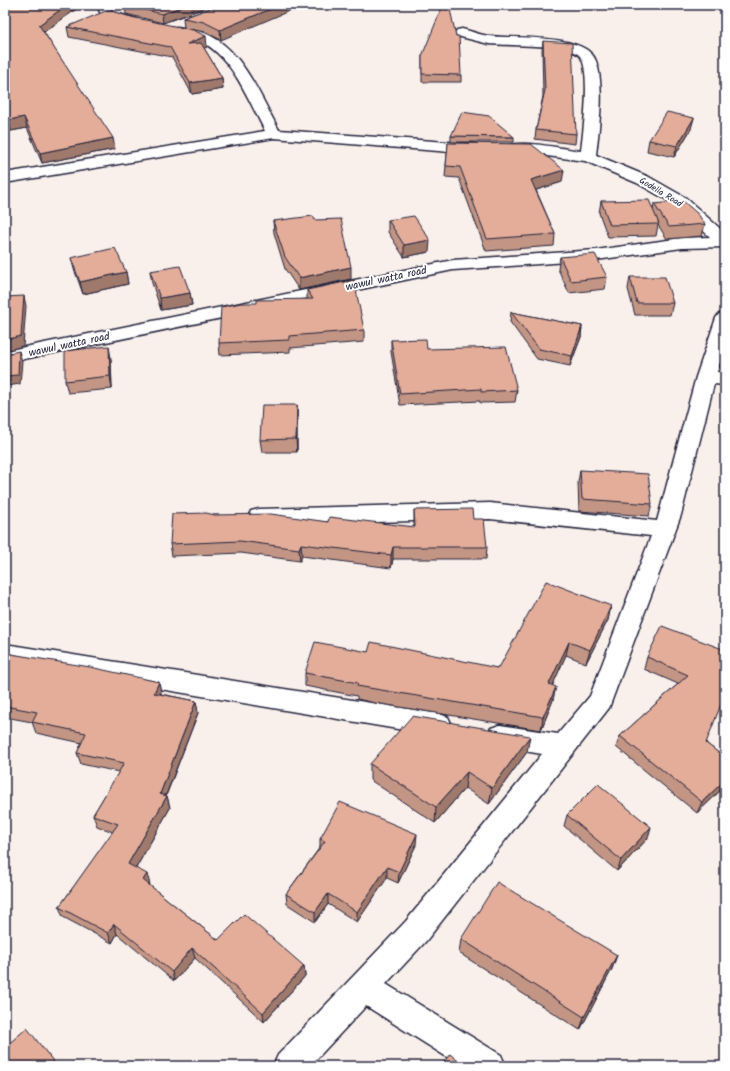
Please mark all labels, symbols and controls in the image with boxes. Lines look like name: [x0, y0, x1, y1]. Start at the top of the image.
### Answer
street label: Godella Road: [636, 174, 686, 212]
street label: wawul watta road: [344, 262, 429, 296]
street label: wawul watta road: [27, 328, 112, 362]

